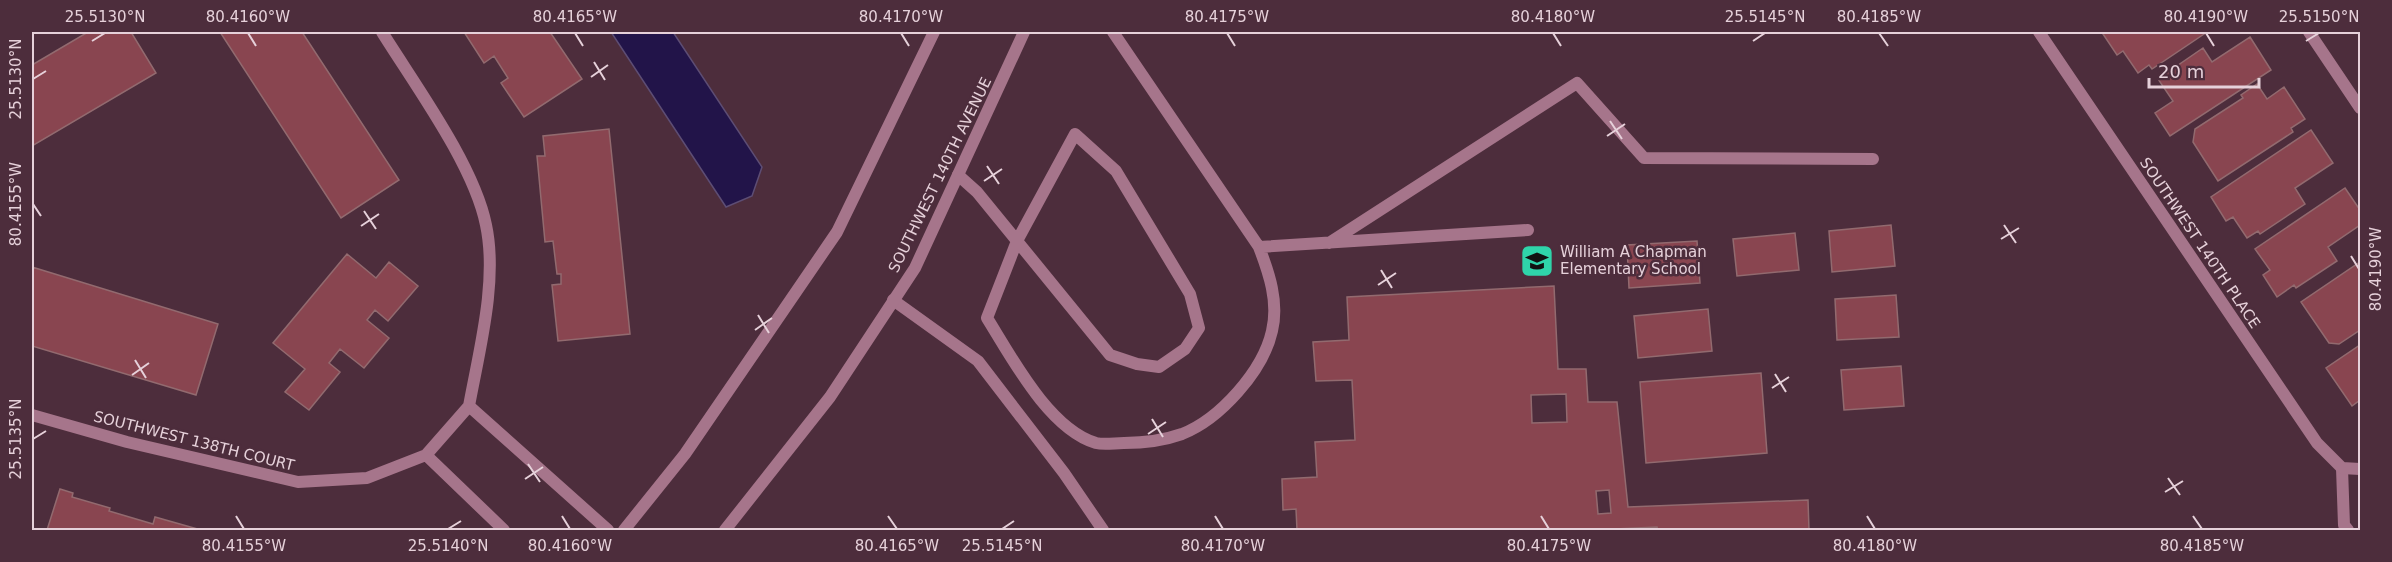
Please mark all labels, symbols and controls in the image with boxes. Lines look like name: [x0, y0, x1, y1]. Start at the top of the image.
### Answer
text: 25.5130°N: [65, 8, 145, 26]
text: 80.4160°W: [206, 8, 290, 26]
text: 80.4165°W: [533, 8, 617, 26]
text: 80.4170°W: [859, 8, 943, 26]
text: 80.4175°W: [1185, 8, 1269, 26]
text: 80.4180°W: [1511, 8, 1595, 26]
text: 25.5145°N: [1725, 8, 1805, 26]
text: 80.4185°W: [1837, 8, 1921, 26]
text: 80.4190°W: [2164, 8, 2248, 26]
text: 25.5150°N: [2279, 8, 2359, 26]
text: 25.5130°N: [7, 39, 25, 119]
scale bar: [2149, 51, 2258, 89]
text: 20 m: [2158, 61, 2204, 82]
street label: SOUTHWEST 140TH AVENUE: [885, 74, 995, 276]
street label: SOUTHWEST 140TH PLACE: [2136, 154, 2264, 332]
text: 80.4155°W: [7, 162, 25, 246]
text: 80.4190°W: [2367, 227, 2385, 311]
school or university icon: William A Chapman Elementary School: [1519, 243, 1555, 279]
place label: William A Chapman Elementary School: [1560, 243, 1707, 278]
text: 25.5135°N: [7, 399, 25, 479]
street label: SOUTHWEST 138TH COURT: [92, 407, 297, 475]
text: 80.4155°W: [202, 537, 286, 555]
text: 25.5140°N: [408, 537, 488, 555]
text: 80.4160°W: [528, 537, 612, 555]
text: 80.4165°W: [855, 537, 939, 555]
text: 25.5145°N: [962, 537, 1042, 555]
text: 80.4170°W: [1181, 537, 1265, 555]
text: 80.4175°W: [1507, 537, 1591, 555]
text: 80.4180°W: [1833, 537, 1917, 555]
text: 80.4185°W: [2160, 537, 2244, 555]

